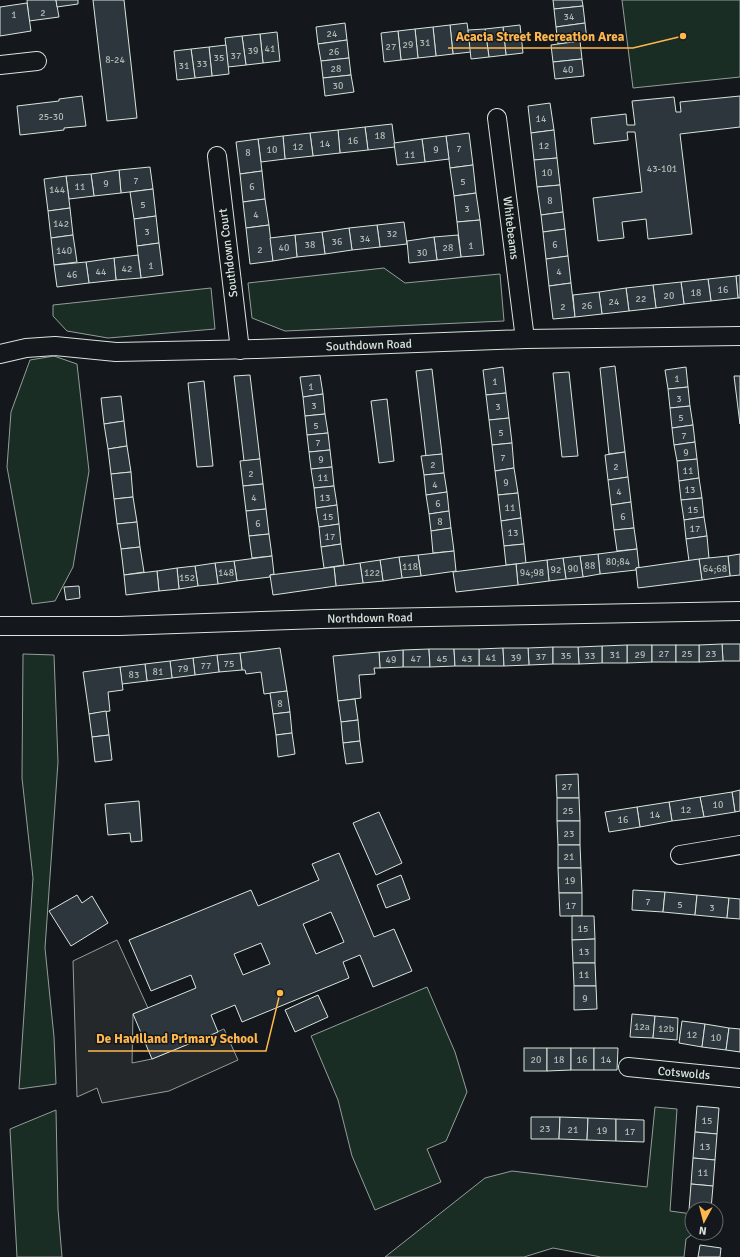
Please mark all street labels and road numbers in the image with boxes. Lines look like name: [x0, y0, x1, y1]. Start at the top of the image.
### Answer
street label: Whitebeams: [499, 196, 522, 260]
street label: Southdown Court: [216, 208, 241, 298]
street label: Southdown Road: [326, 336, 412, 354]
street label: Northdown Road: [327, 610, 413, 627]
street label: Cotswolds: [657, 1064, 711, 1083]

